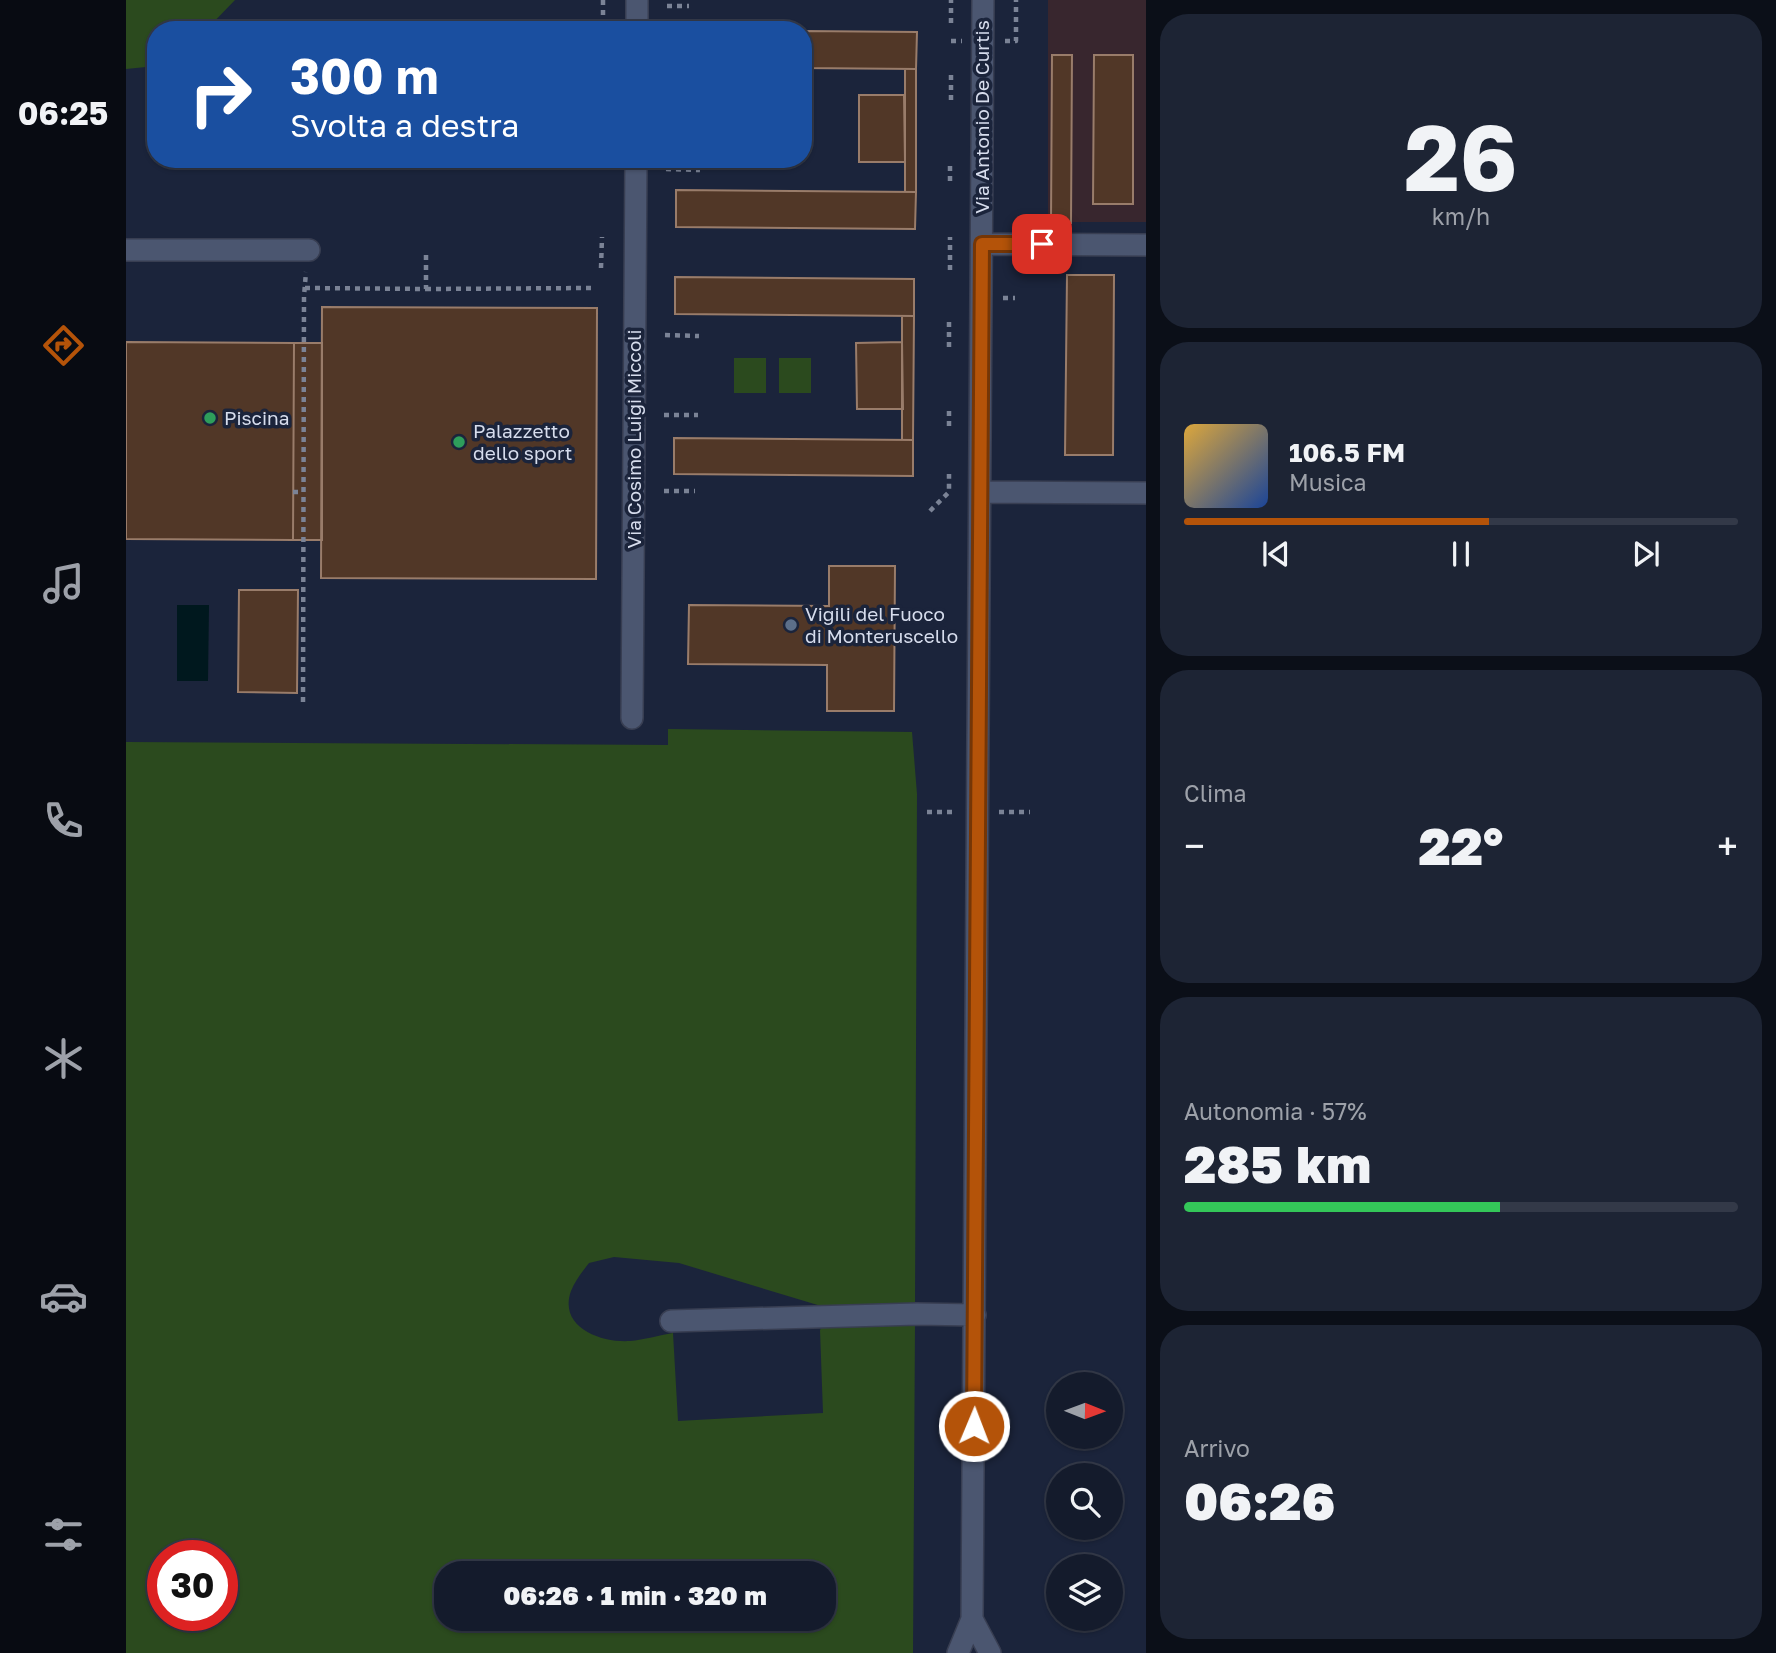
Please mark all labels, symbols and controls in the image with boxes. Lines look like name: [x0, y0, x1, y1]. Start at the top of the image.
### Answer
street label: Via Antonio De Curtis: [970, 20, 993, 214]
text: 300 m: [290, 46, 439, 105]
icon: right: [175, 49, 266, 140]
text: 06:25: [18, 94, 108, 132]
text: 26: [1404, 102, 1518, 211]
text: Svolta a destra: [290, 106, 519, 144]
text: km/h: [1432, 202, 1490, 230]
pin: [1012, 214, 1072, 274]
icon: arrive: [1023, 225, 1061, 263]
icon: directions: [39, 321, 88, 370]
street label: Via Cosimo Luigi Miccoli: [622, 329, 645, 549]
place label: Piscina: [224, 406, 289, 429]
marker: Piscina: [202, 410, 218, 426]
place label: Palazzetto dello sport: [473, 419, 572, 464]
marker: Palazzetto dello sport: [451, 434, 467, 450]
text: 106.5 FM: [1289, 437, 1405, 468]
text: Musica: [1289, 468, 1367, 496]
icon: previous: [1257, 535, 1295, 573]
icon: pause: [1442, 535, 1480, 573]
icon: next: [1627, 535, 1665, 573]
icon: music: [39, 559, 88, 608]
place label: Vigili del Fuoco di Monteruscello: [805, 602, 958, 647]
marker: Vigili del Fuoco di Monteruscello: [783, 617, 799, 633]
text: Clima: [1184, 779, 1247, 807]
icon: phone: [39, 796, 88, 845]
text: 22°: [1419, 814, 1503, 876]
text: −: [1184, 823, 1205, 868]
text: +: [1717, 823, 1738, 868]
icon: climate: [39, 1034, 88, 1083]
text: Autonomia · 57%: [1184, 1097, 1367, 1125]
text: 285 km: [1184, 1132, 1371, 1194]
icon: car: [39, 1272, 88, 1321]
north arrow: [1046, 1372, 1124, 1449]
map controls: [1046, 1372, 1123, 1631]
position arrow: [937, 1389, 1011, 1463]
text: Arrivo: [1184, 1434, 1250, 1462]
button: search: [1046, 1463, 1123, 1540]
text: 06:26: [1184, 1469, 1335, 1531]
icon: filters: [39, 1510, 88, 1559]
speed limit sign: 30: [147, 1540, 238, 1631]
button: layers: [1046, 1554, 1123, 1631]
text: 06:26 · 1 min · 320 m: [503, 1580, 767, 1611]

